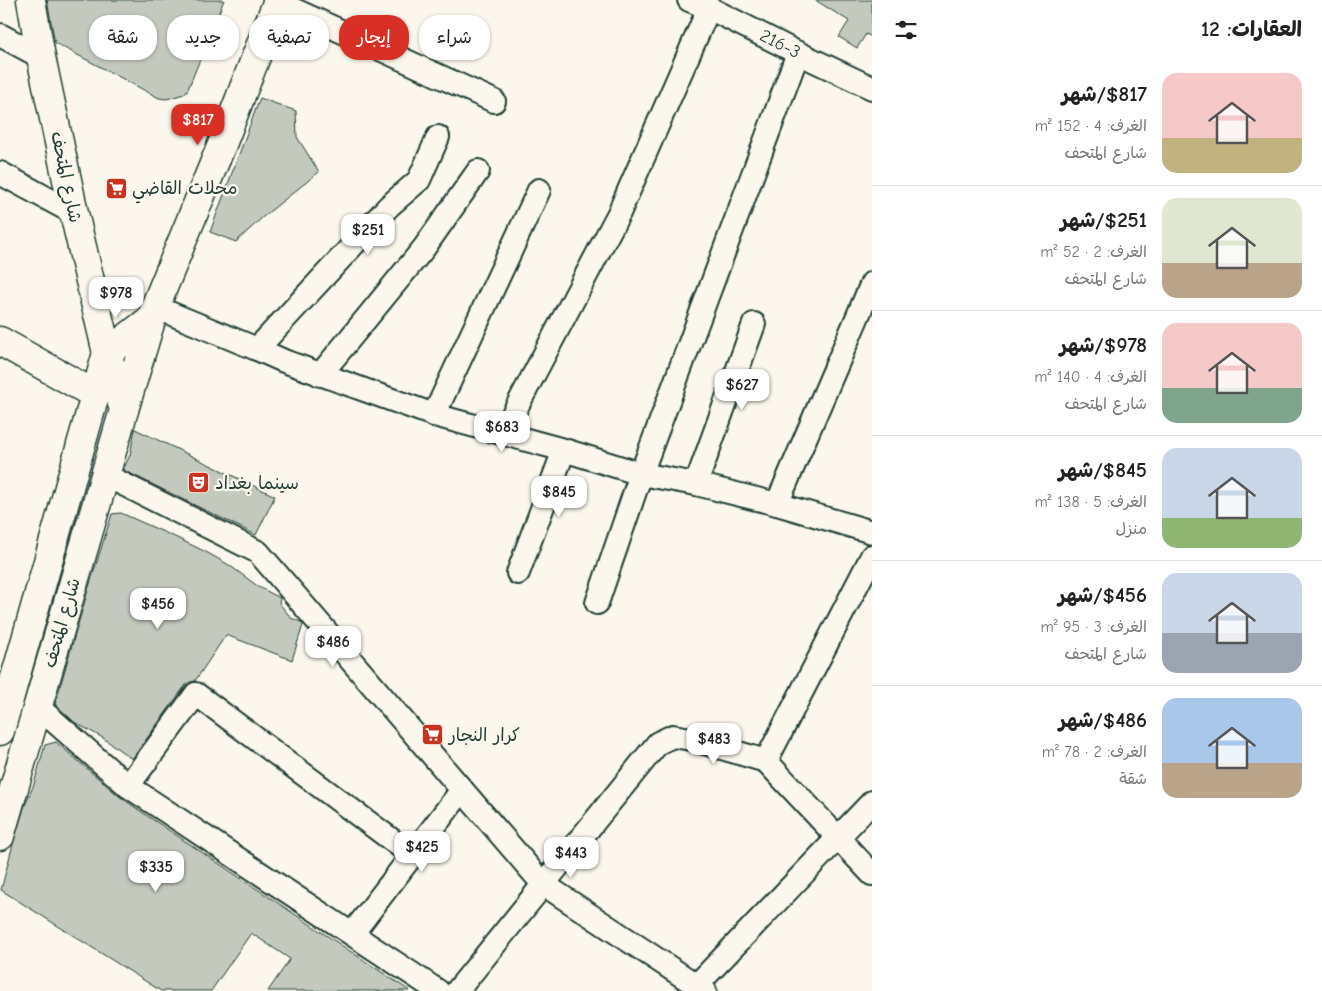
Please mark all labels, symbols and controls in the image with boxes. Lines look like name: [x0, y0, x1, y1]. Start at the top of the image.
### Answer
chip: شقة: [89, 15, 157, 60]
chip: جديد: [167, 15, 239, 60]
chip: تصفية: [249, 15, 329, 60]
chip: إيجار: [339, 15, 409, 60]
chip: شراء: [419, 15, 490, 60]
icon: filters: [892, 16, 920, 44]
text: العقارات: 12: [1201, 17, 1302, 41]
street label: 216-3: [756, 25, 804, 63]
text: $817/شهر: [1062, 82, 1147, 106]
icon: home: [1202, 93, 1262, 153]
pin: $817: [168, 104, 228, 146]
text: $817: [182, 111, 214, 129]
text: الغرف: 4 · 152 m²: [1035, 117, 1147, 135]
street label: شارع المتحف: [45, 129, 86, 225]
text: شارع المتحف: [1065, 144, 1147, 162]
supermarket icon: محلات القاضي: [104, 176, 128, 200]
place label: محلات القاضي: [132, 178, 237, 204]
text: $251/شهر: [1060, 208, 1147, 232]
pin: $251: [338, 214, 398, 256]
icon: home: [1202, 218, 1262, 278]
text: $251: [352, 221, 384, 239]
text: الغرف: 2 · 52 m²: [1040, 243, 1147, 261]
text: شارع المتحف: [1065, 270, 1147, 288]
pin: $978: [86, 276, 146, 319]
text: $978: [100, 284, 132, 302]
text: $978/شهر: [1060, 333, 1147, 357]
icon: home: [1202, 343, 1262, 403]
pin: $627: [712, 368, 772, 411]
text: الغرف: 4 · 140 m²: [1034, 368, 1147, 386]
text: $627: [725, 376, 759, 394]
text: شارع المتحف: [1065, 395, 1147, 413]
pin: $683: [472, 410, 532, 453]
text: $683: [485, 418, 519, 436]
text: $845/شهر: [1058, 458, 1147, 482]
icon: home: [1202, 468, 1262, 528]
theatre icon: سينما بغداد: [187, 471, 211, 495]
place label: سينما بغداد: [215, 473, 299, 494]
pin: $845: [529, 476, 589, 518]
text: $845: [542, 483, 576, 501]
text: الغرف: 5 · 138 m²: [1034, 493, 1147, 511]
text: منزل: [1115, 520, 1147, 538]
street label: شارع المتحف: [39, 575, 86, 671]
text: $456/شهر: [1058, 583, 1147, 607]
pin: $456: [128, 588, 188, 630]
icon: home: [1202, 593, 1262, 653]
text: $456: [141, 595, 175, 613]
text: الغرف: 3 · 95 m²: [1040, 618, 1147, 636]
pin: $486: [303, 626, 363, 668]
text: $486: [316, 633, 350, 651]
text: شارع المتحف: [1065, 645, 1147, 663]
text: $486/شهر: [1059, 708, 1147, 732]
icon: home: [1202, 718, 1262, 778]
pin: $483: [684, 722, 744, 765]
supermarket icon: كرار النجار: [421, 723, 445, 747]
place label: كرار النجار: [447, 725, 520, 746]
text: $483: [697, 730, 731, 748]
text: الغرف: 2 · 78 m²: [1042, 743, 1147, 761]
text: شقة: [1119, 770, 1147, 788]
pin: $425: [392, 830, 452, 873]
pin: $443: [541, 836, 601, 879]
text: $425: [405, 838, 439, 856]
text: $443: [555, 844, 587, 862]
pin: $335: [126, 850, 186, 893]
text: $335: [139, 858, 173, 876]

